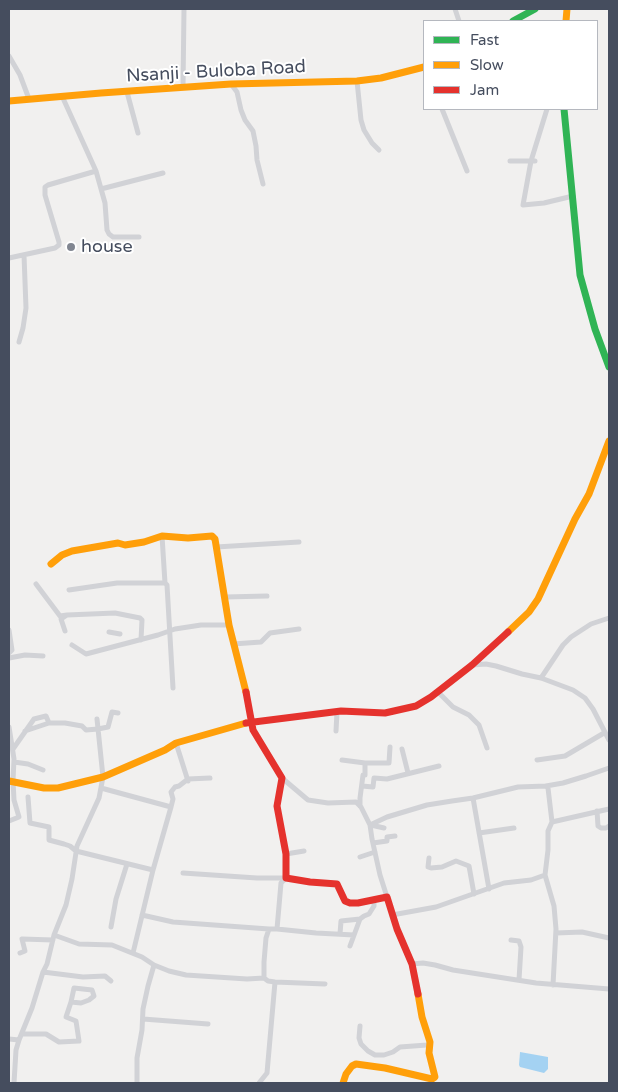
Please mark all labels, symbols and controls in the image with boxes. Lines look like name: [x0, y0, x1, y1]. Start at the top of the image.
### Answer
legend: [423, 20, 598, 110]
text: Fast: [470, 31, 499, 49]
text: Slow: [470, 56, 504, 74]
street label: Nsanji - Buloba Road: [126, 57, 306, 87]
text: Jam: [470, 81, 499, 99]
place label: house: [81, 236, 133, 258]
marker: house: [65, 241, 77, 253]

